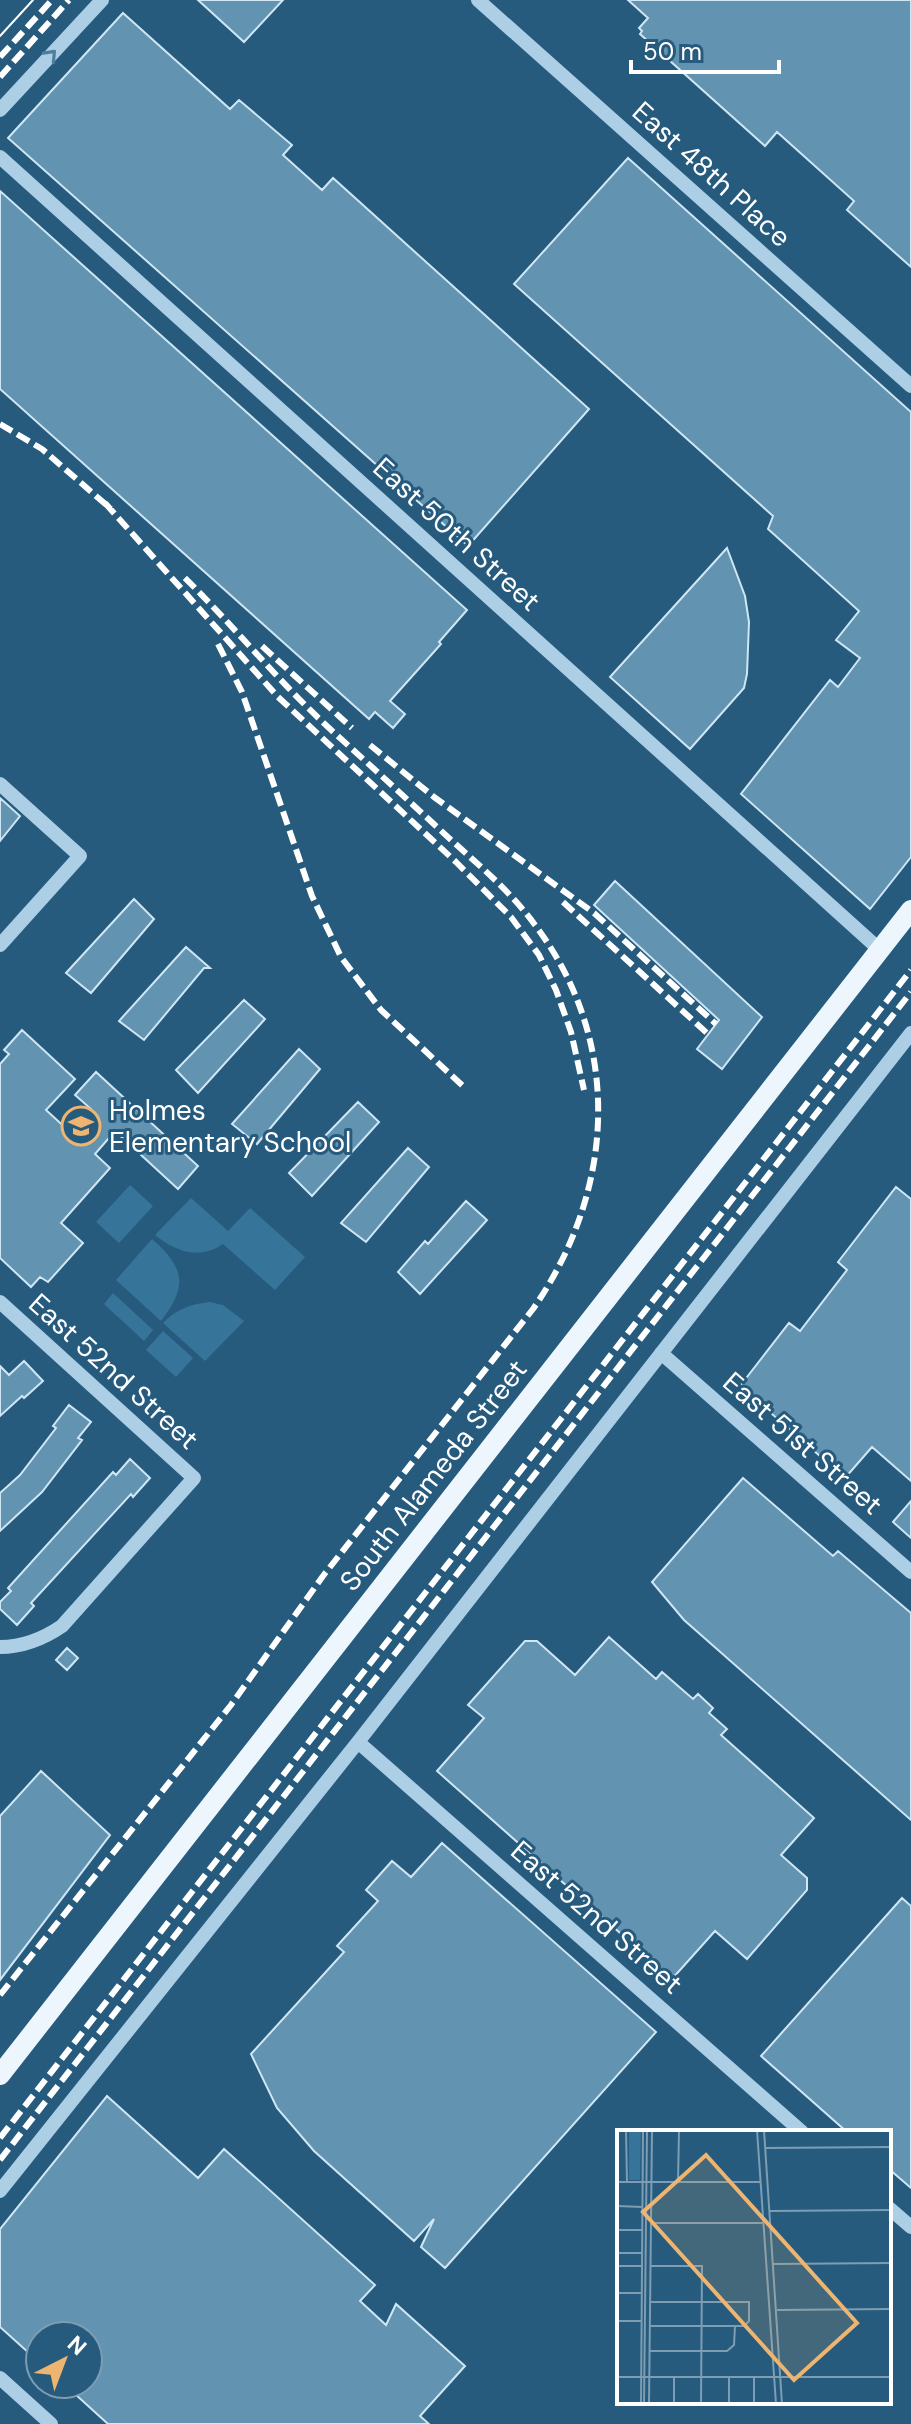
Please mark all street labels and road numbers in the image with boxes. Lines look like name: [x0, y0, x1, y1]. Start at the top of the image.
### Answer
street label: East 48th Place: [625, 93, 799, 255]
street label: East 50th Street: [365, 449, 548, 619]
street label: East 52nd Street: [21, 1285, 206, 1457]
street label: South Alameda Street: [331, 1352, 535, 1599]
street label: East 51st Street: [715, 1364, 890, 1523]
street label: East 52nd Street: [503, 1833, 690, 2002]

